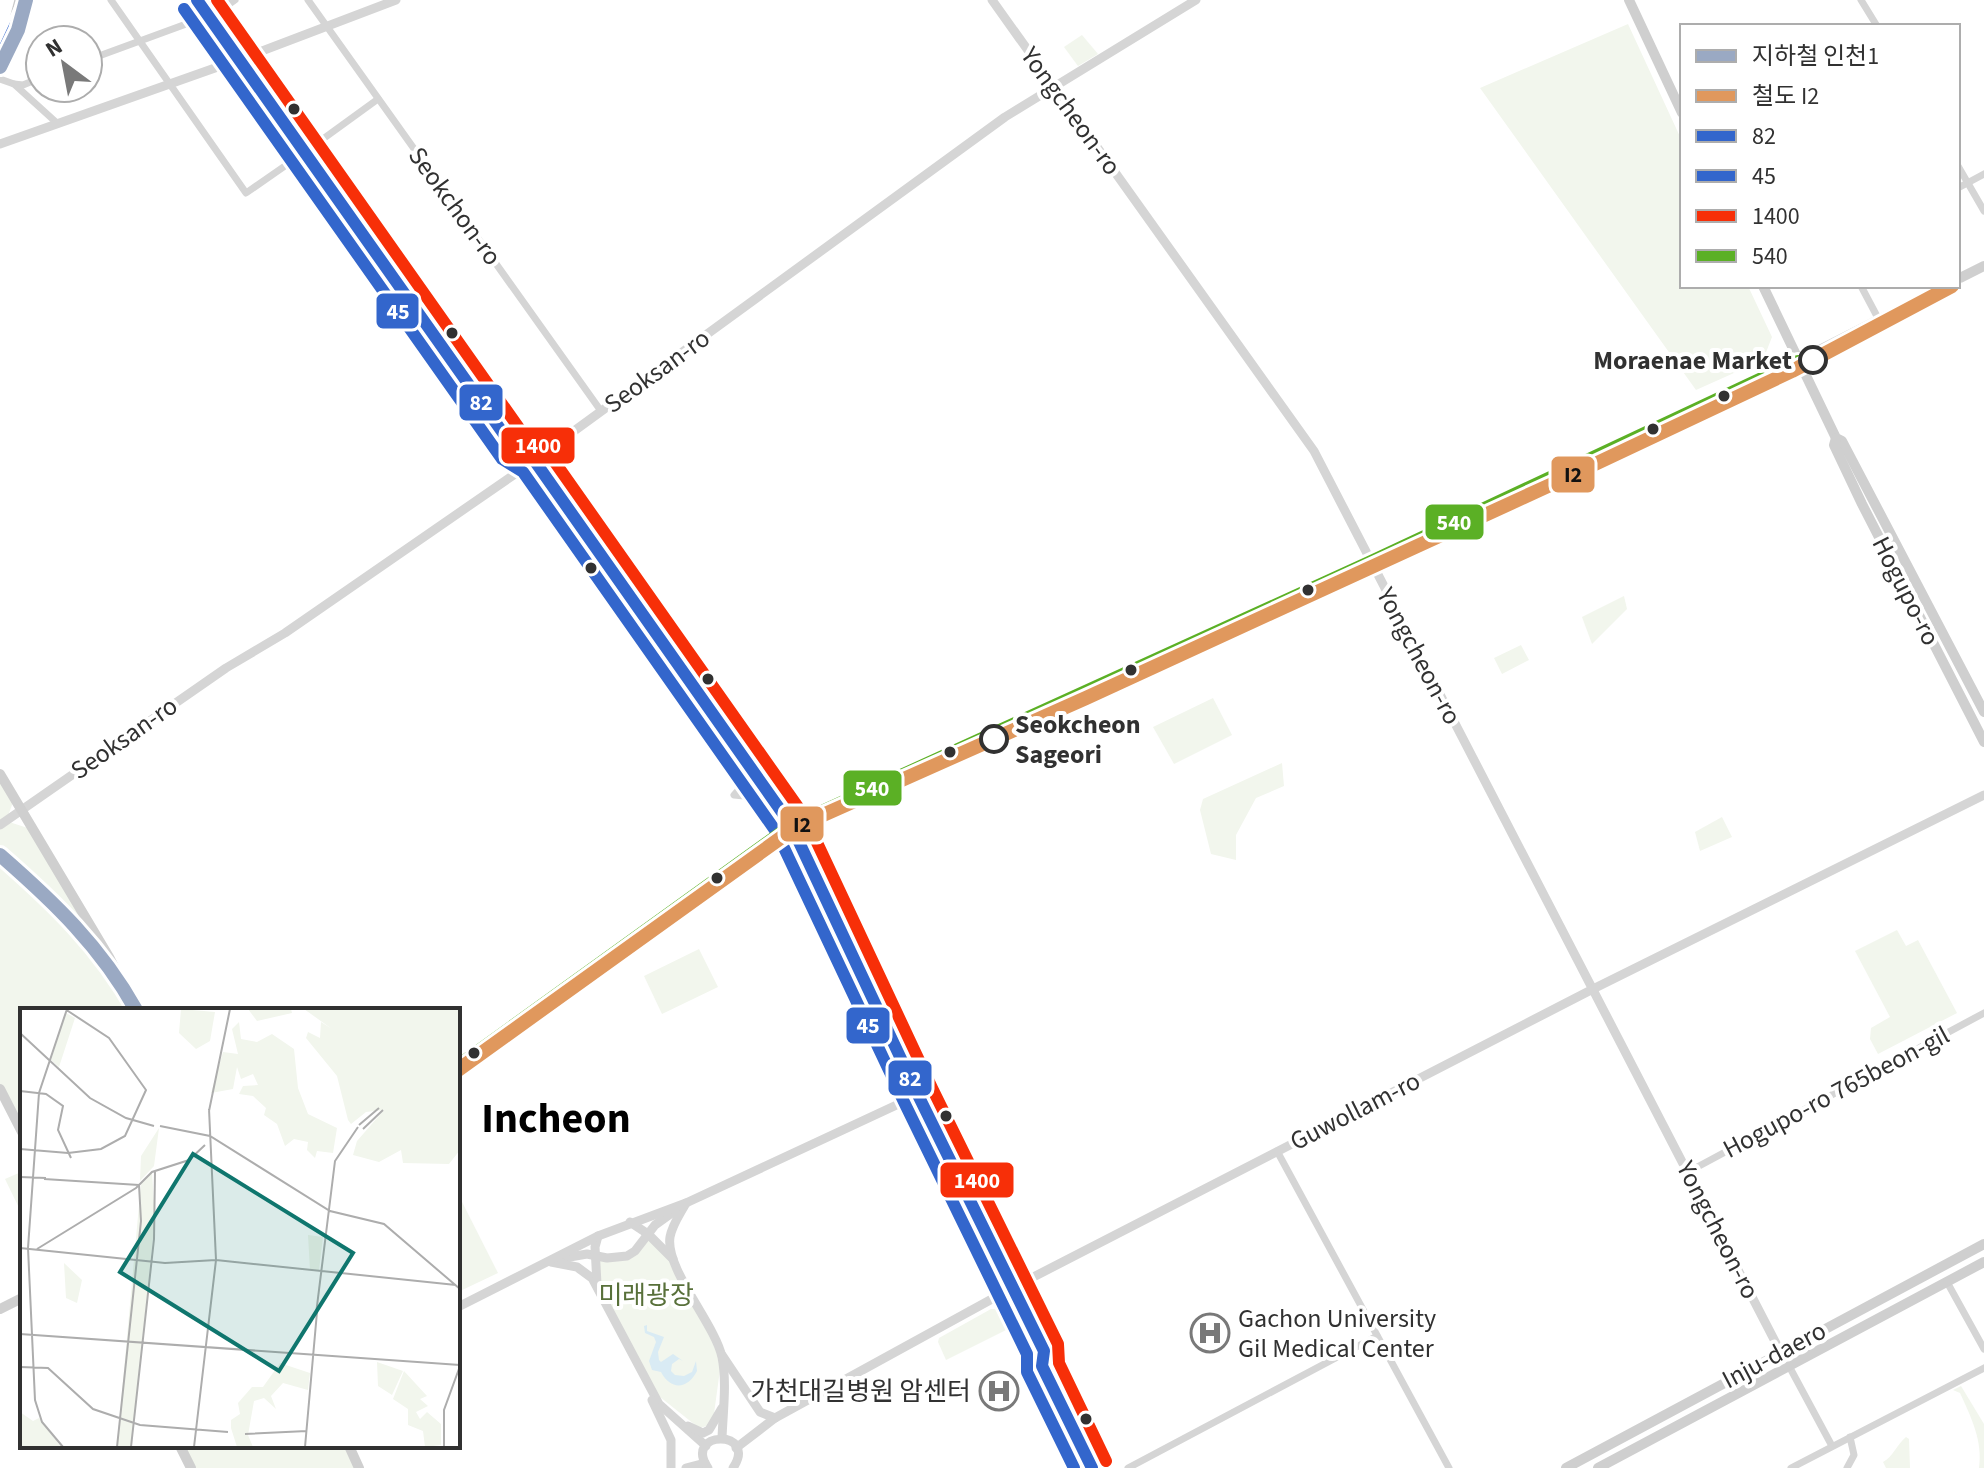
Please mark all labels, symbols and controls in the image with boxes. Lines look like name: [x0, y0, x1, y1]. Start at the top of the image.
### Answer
north arrow: [24, 24, 104, 104]
legend: [1680, 24, 1960, 288]
text: N: [39, 30, 69, 65]
street label: Yongcheon-ro: [1011, 38, 1130, 183]
text: 지하철 인천1: [1752, 39, 1879, 74]
text: 철도 I2: [1752, 79, 1819, 114]
unlabelled marker: [286, 101, 302, 117]
text: 82: [1752, 119, 1776, 154]
street label: Seokchon-ro: [399, 139, 511, 273]
text: 45: [1752, 159, 1776, 194]
text: 1400: [1752, 199, 1800, 234]
text: 540: [1752, 239, 1788, 274]
line badge: 45: [375, 292, 420, 330]
text: 45: [386, 296, 410, 328]
street label: Seoksan-ro: [596, 320, 718, 422]
unlabelled marker: [444, 325, 460, 341]
place label: Moraenae Market: [1593, 342, 1792, 379]
marker: Moraenae Market: [1799, 346, 1827, 374]
line badge: 82: [458, 383, 504, 422]
text: 82: [469, 387, 493, 419]
unlabelled marker: [1716, 388, 1732, 404]
unlabelled marker: [1645, 421, 1661, 437]
line badge: 1400: [500, 426, 576, 465]
text: 1400: [515, 430, 561, 462]
line badge: I2: [1550, 455, 1596, 494]
text: I2: [1564, 459, 1582, 491]
line badge: 540: [1424, 503, 1485, 541]
text: 540: [1437, 507, 1471, 539]
street label: Hogupo-ro: [1863, 530, 1949, 652]
unlabelled marker: [583, 560, 599, 576]
street label: Yongcheon-ro: [1367, 580, 1471, 731]
unlabelled marker: [1300, 582, 1316, 598]
unlabelled marker: [1123, 662, 1139, 678]
unlabelled marker: [700, 671, 716, 687]
street label: Seoksan-ro: [63, 688, 185, 788]
place label: Seokcheon Sageori: [1015, 706, 1141, 773]
marker: Seokcheon Sageori: [980, 725, 1008, 753]
unlabelled marker: [942, 744, 958, 760]
line badge: 540: [842, 769, 903, 807]
text: 540: [855, 773, 889, 805]
line badge: I2: [779, 805, 825, 843]
text: I2: [793, 809, 811, 841]
unlabelled marker: [709, 870, 725, 886]
line badge: 45: [845, 1006, 891, 1045]
inset map: [20, 1008, 460, 1448]
text: 45: [856, 1010, 880, 1042]
street label: Hogupo-ro 765beon-gil: [1716, 1017, 1956, 1167]
unlabelled marker: [466, 1045, 482, 1061]
line badge: 82: [887, 1059, 933, 1097]
street label: Guwollam-ro: [1283, 1062, 1427, 1160]
text: 82: [898, 1063, 922, 1095]
district label: Incheon: [481, 1089, 631, 1149]
unlabelled marker: [938, 1108, 954, 1124]
street label: Yongcheon-ro: [1667, 1154, 1769, 1305]
line badge: 1400: [939, 1161, 1015, 1199]
text: 1400: [954, 1165, 1000, 1197]
park label: 미래광장: [598, 1277, 694, 1314]
place label: Gachon University Gil Medical Center: [1238, 1300, 1436, 1367]
hospital icon: Gachon University Gil Medical Center: [1189, 1312, 1231, 1354]
street label: Inju-daero: [1715, 1312, 1833, 1398]
hospital icon: 가천대길병원 암센터: [978, 1370, 1020, 1412]
place label: 가천대길병원 암센터: [751, 1373, 971, 1410]
unlabelled marker: [1078, 1411, 1094, 1427]

